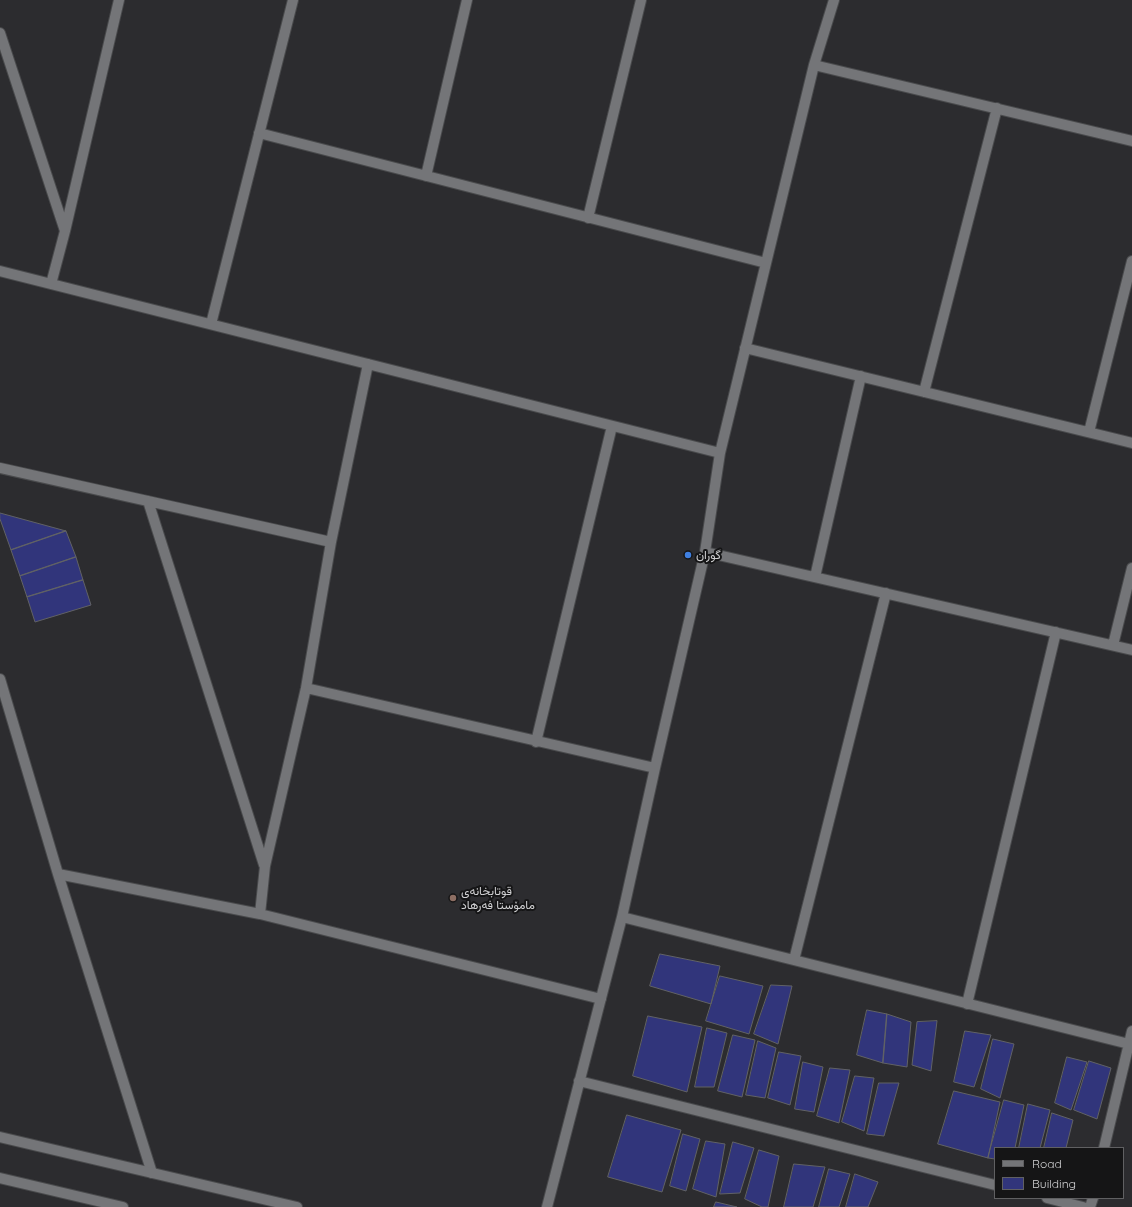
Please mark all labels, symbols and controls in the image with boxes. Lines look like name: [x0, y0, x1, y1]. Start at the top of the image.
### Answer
place label: گوران: [696, 548, 721, 562]
marker: گوران: [683, 550, 693, 560]
place label: قوتابخانەی مامۆستا فەرهاد: [461, 884, 535, 912]
marker: قوتابخانەی مامۆستا فەرهاد: [448, 893, 458, 903]
legend: [994, 1147, 1124, 1199]
text: Road: [1032, 1156, 1062, 1171]
text: Building: [1032, 1176, 1076, 1191]

